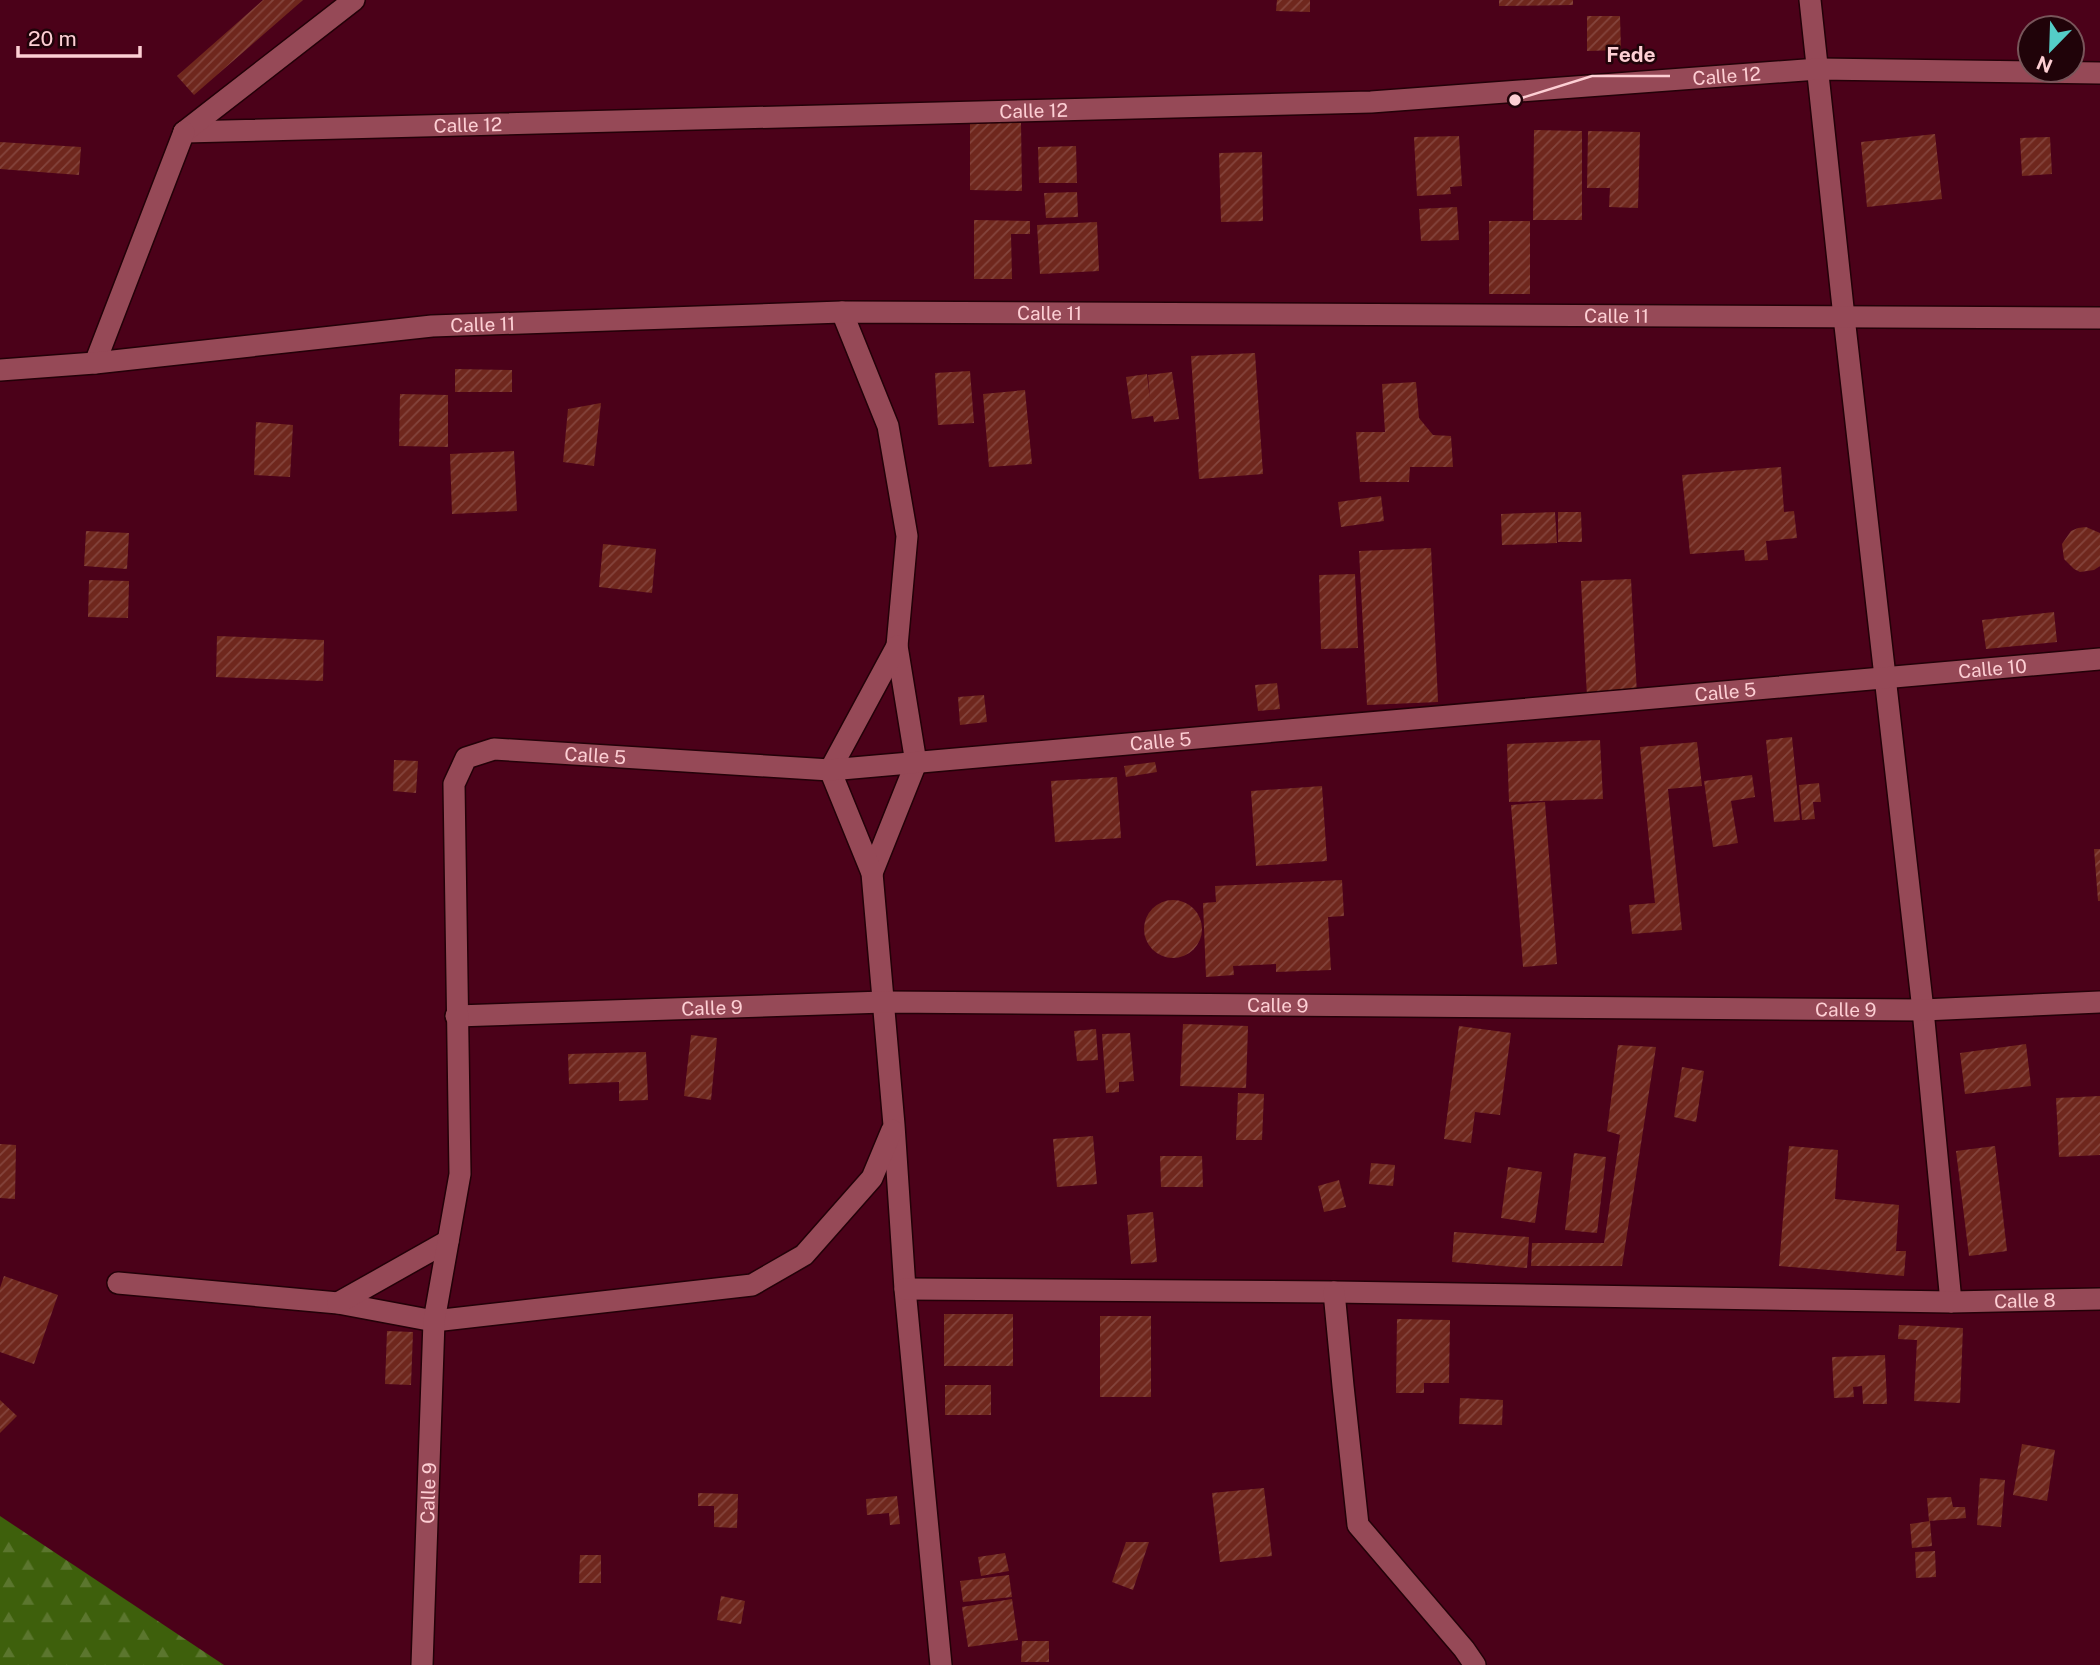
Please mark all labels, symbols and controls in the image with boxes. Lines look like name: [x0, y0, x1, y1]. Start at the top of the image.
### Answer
scale bar: [18, 14, 140, 58]
north arrow: [2016, 14, 2086, 84]
text: 20 m: [28, 26, 77, 51]
callout: Fede: [1592, 34, 1670, 76]
text: Fede: [1606, 42, 1656, 67]
text: N: [2033, 52, 2055, 78]
street label: Calle 12: [1692, 62, 1762, 89]
street label: Calle 12: [999, 99, 1068, 122]
street label: Calle 12: [433, 113, 502, 137]
street label: Calle 11: [1017, 302, 1082, 324]
street label: Calle 11: [1584, 305, 1649, 327]
street label: Calle 11: [450, 312, 516, 336]
street label: Calle 10: [1957, 654, 2028, 682]
street label: Calle 5: [1694, 678, 1757, 705]
street label: Calle 5: [1129, 727, 1192, 755]
street label: Calle 5: [564, 742, 627, 768]
street label: Calle 9: [1247, 994, 1309, 1016]
street label: Calle 9: [681, 996, 743, 1020]
street label: Calle 9: [1815, 998, 1877, 1021]
street label: Calle 8: [1994, 1289, 2056, 1312]
street label: Calle 9: [416, 1462, 440, 1524]

